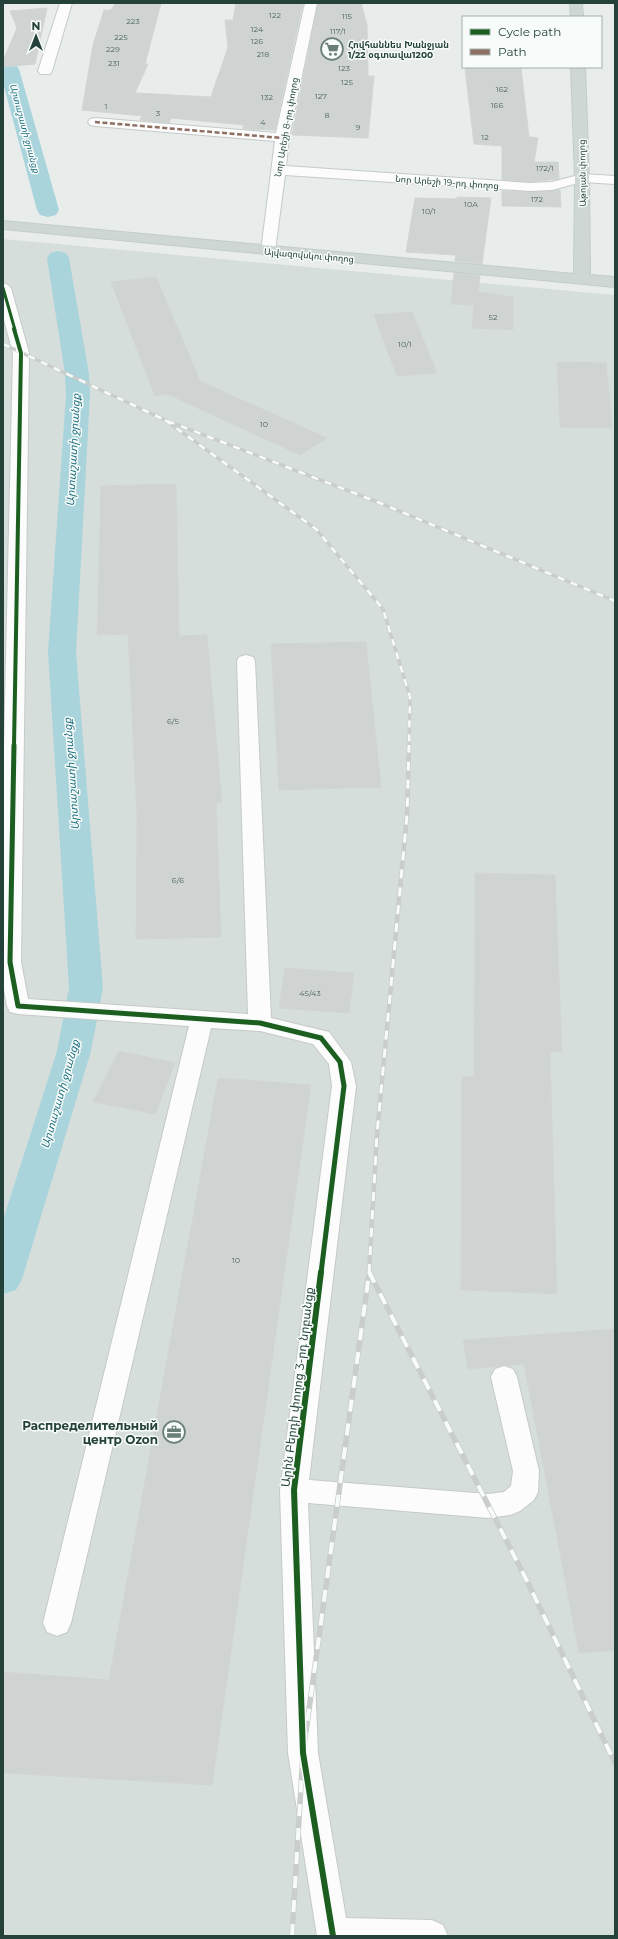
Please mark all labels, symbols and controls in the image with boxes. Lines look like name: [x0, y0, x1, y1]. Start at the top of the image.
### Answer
house number: 122: [269, 10, 281, 20]
house number: 115: [342, 11, 353, 21]
north arrow: [16, 16, 56, 56]
house number: 223: [126, 16, 140, 26]
legend: [462, 16, 602, 68]
text: N: [32, 19, 40, 33]
house number: 124: [251, 24, 264, 34]
text: Cycle path: [498, 24, 561, 39]
house number: 117/1: [330, 26, 346, 36]
house number: 225: [114, 32, 128, 42]
house number: 126: [251, 36, 263, 46]
supermarket icon: Հովհաննես Խանջյան 1/22 օգտավա1200: [319, 36, 345, 62]
place label: Հովհաննես Խանջյան 1/22 օգտավա1200: [348, 39, 449, 60]
house number: 229: [106, 44, 120, 54]
text: Path: [498, 44, 527, 59]
house number: 218: [257, 49, 269, 59]
house number: 231: [108, 58, 120, 68]
house number: 123: [338, 63, 350, 73]
street label: Նոր Արեշի 8-րդ փողոց: [272, 76, 300, 178]
house number: 125: [341, 77, 353, 87]
water label: Արտաշատի ջրանցք: [7, 82, 42, 175]
house number: 162: [496, 84, 509, 94]
house number: 127: [315, 91, 327, 101]
house number: 132: [261, 92, 273, 102]
house number: 166: [491, 100, 503, 110]
house number: 1: [105, 101, 107, 111]
house number: 3: [156, 108, 161, 118]
house number: 8: [324, 110, 330, 120]
house number: 4: [260, 117, 266, 127]
house number: 9: [356, 122, 361, 132]
house number: 12: [481, 132, 489, 142]
street label: Աթոյան փողոց: [576, 139, 588, 207]
house number: 172/1: [536, 163, 554, 173]
street label: Նոր Արեշի 19-րդ փողոց: [395, 173, 499, 191]
house number: 172: [531, 194, 544, 204]
house number: 10A: [464, 199, 478, 209]
house number: 10/1: [422, 206, 436, 216]
street label: Այվազովսկու փողոց: [263, 246, 355, 264]
house number: 52: [488, 312, 498, 322]
house number: 10/1: [398, 339, 412, 349]
water label: Արտաշատի ջրանցք: [63, 393, 83, 507]
house number: 10: [260, 419, 268, 429]
house number: 6/5: [167, 716, 180, 726]
water label: Արտաշատի ջրանցք: [60, 717, 82, 831]
house number: 6/6: [172, 875, 184, 885]
house number: 45/43: [299, 988, 321, 998]
water label: Արտաշատի ջրանցք: [38, 1038, 82, 1150]
house number: 10: [232, 1255, 240, 1265]
street label: Արին Բերդի փողոց 3-րդ նրբանցք: [277, 1286, 317, 1488]
place label: Распределительный центр Ozon: [22, 1418, 158, 1447]
office icon: Распределительный центр Ozon: [161, 1419, 187, 1445]

